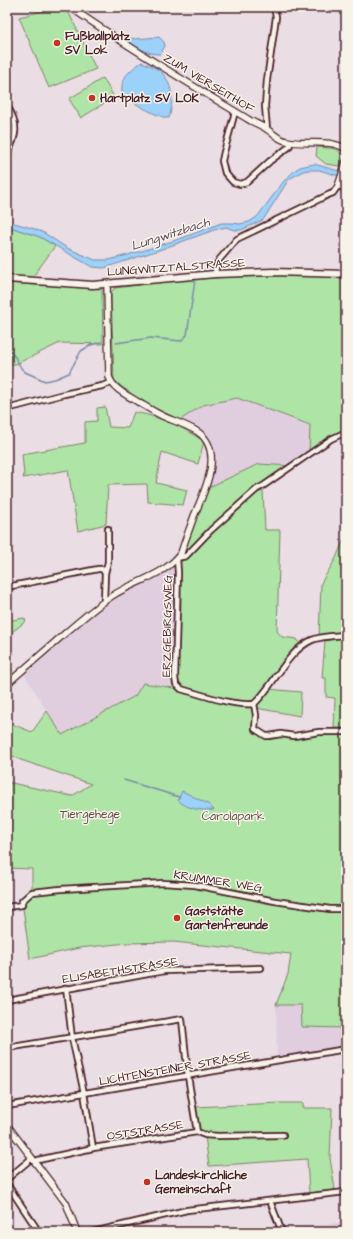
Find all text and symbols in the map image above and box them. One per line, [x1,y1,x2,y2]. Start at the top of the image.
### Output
place label: Fußballplatz SV Lok [64,28,131,59]
marker: Fußballplatz SV Lok [52,38,62,48]
street label: ZUM VIERSEITHOF [160,49,258,118]
place label: Hartplatz SV LOK [100,90,200,108]
marker: Hartplatz SV LOK [87,93,97,103]
water label: Lungwitzbach [129,213,213,256]
street label: LUNGWITZTALSTRASSE [106,254,246,281]
street label: ERZGEBIRGSWEG [158,574,177,677]
park label: Tiergehege [60,806,121,824]
park label: Carolapark [202,808,265,825]
street label: KRUMMER WEG [172,866,264,897]
place label: Gaststätte Gartenfreunde [185,903,269,934]
marker: Gaststätte Gartenfreunde [172,913,182,923]
street label: ELISABETHSTRASSE [61,953,179,988]
street label: LICHTENSTEINER STRASSE [98,1047,252,1090]
street label: OSTSTRASSE [106,1116,185,1145]
place label: Landeskirchliche Gemeinschaft [155,1167,248,1198]
marker: Landeskirchliche Gemeinschaft [142,1177,152,1187]

